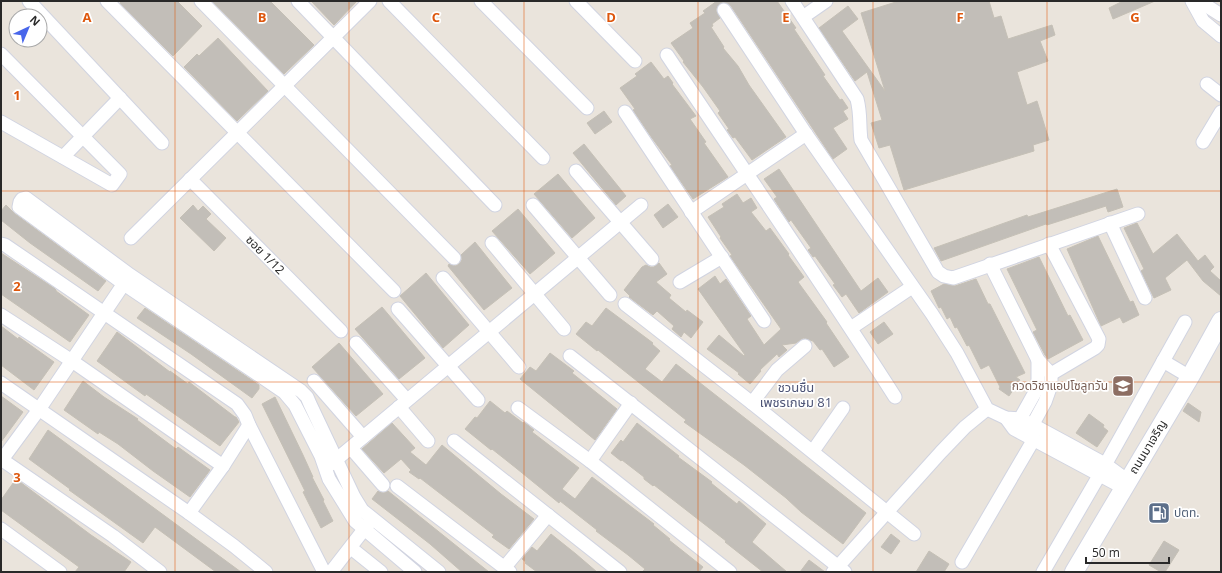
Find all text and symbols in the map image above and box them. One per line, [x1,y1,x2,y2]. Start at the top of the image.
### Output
north arrow [8,8,48,48]
text: A [83,8,92,26]
text: B [258,8,267,26]
text: C [432,8,440,26]
text: D [606,8,616,26]
text: E [782,8,790,26]
text: F [956,8,964,26]
text: G [1130,8,1140,26]
text: N [27,12,44,29]
text: 1 [13,86,21,104]
street label: ซอย 1/12 [242,231,289,278]
text: 2 [13,277,21,295]
school or university icon: กวดวิชาแอปโซลูทวัน [1110,373,1136,399]
place label: กวดวิชาแอปโซลูทวัน [1012,377,1108,394]
district label: ชวนชื่น เพชรเกษม 81 [760,378,832,411]
street label: ถนนมาเจริญ [1125,416,1170,477]
text: 3 [13,468,21,486]
fuel station icon: ปตท. [1146,500,1172,526]
place label: ปตท. [1174,504,1199,521]
scale bar [1086,539,1169,565]
text: 50 m [1092,544,1120,561]

